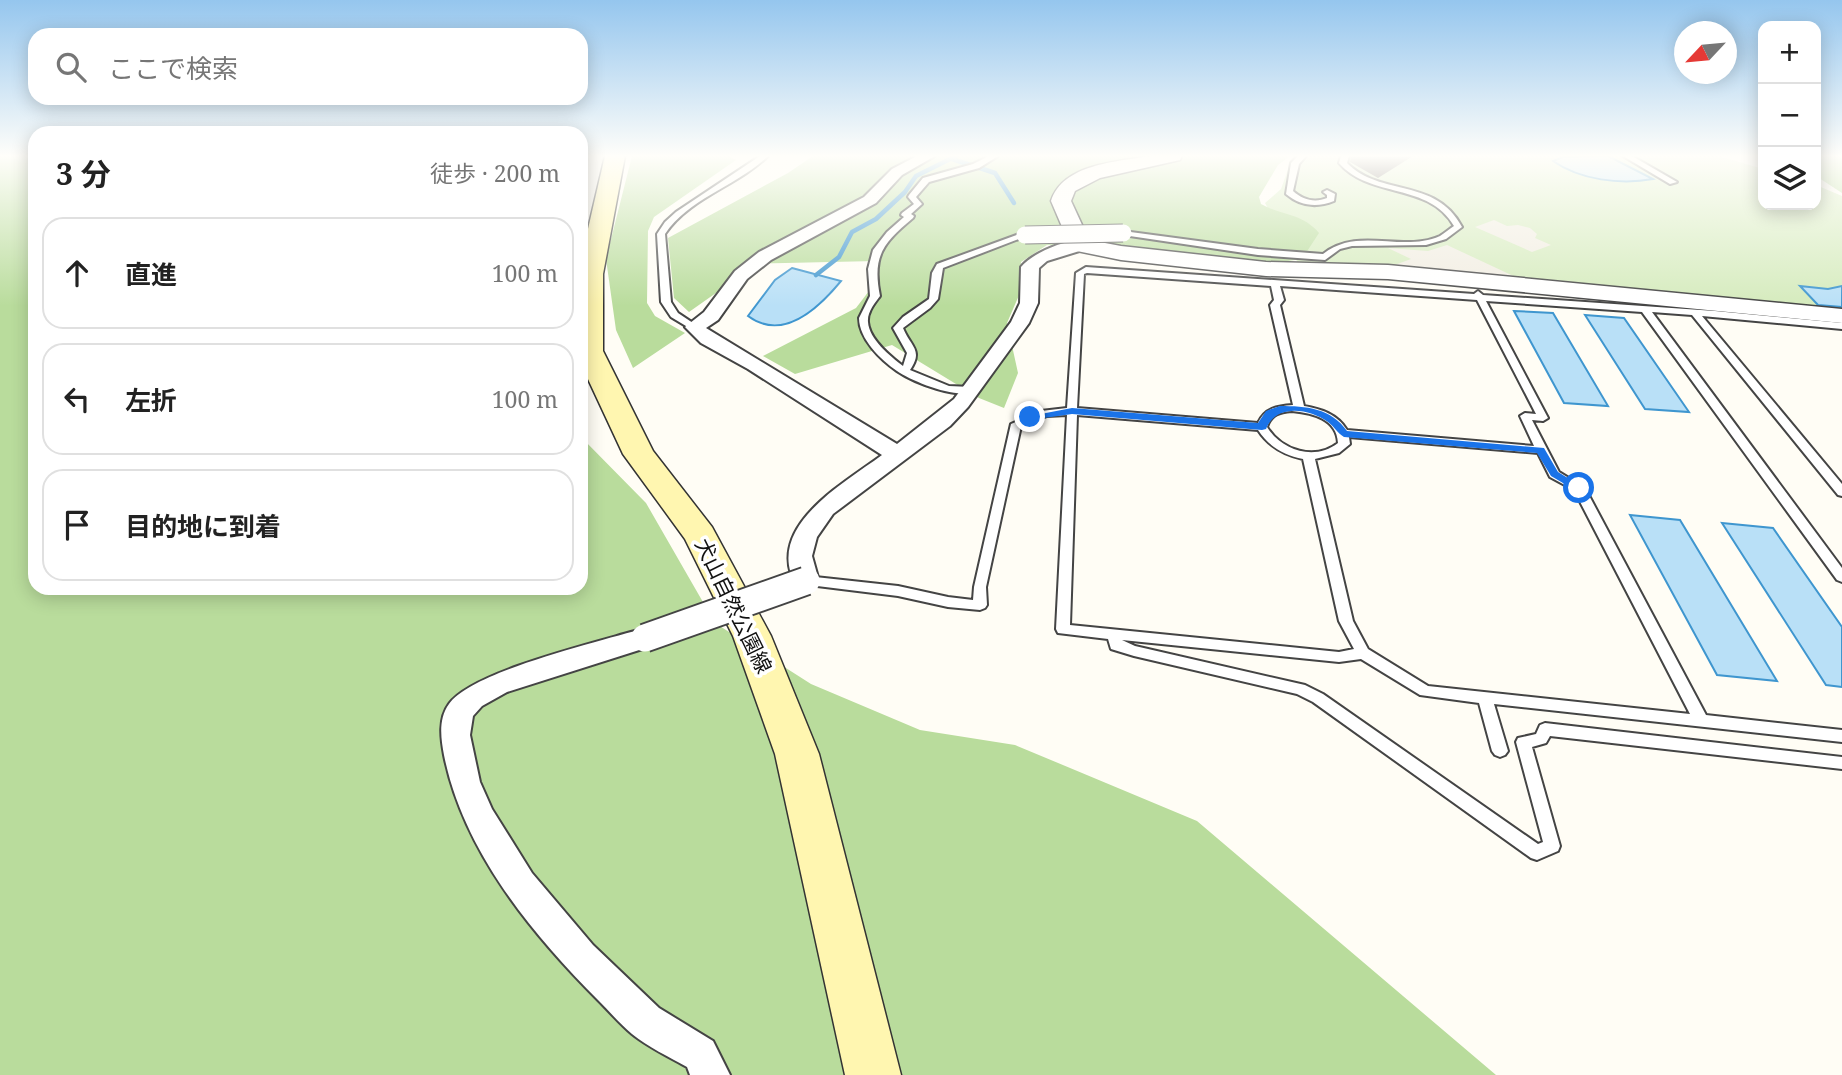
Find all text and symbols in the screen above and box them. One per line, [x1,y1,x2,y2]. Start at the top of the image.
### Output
north arrow [1674,21,1737,84]
map controls [1758,21,1821,210]
button: + [1758,21,1821,84]
search box [28,28,588,105]
icon: search [52,48,90,86]
text: ここで検索 [108,50,238,86]
button: − [1758,84,1821,147]
button: layers [1758,147,1821,210]
text: 3 分 [56,153,111,194]
text: 徒歩 · 200 m [430,157,560,189]
icon: ahead [58,254,96,292]
text: 直進 [125,256,177,292]
text: 100 m [492,257,558,289]
icon: left [58,380,96,418]
text: 左折 [125,382,177,418]
text: 100 m [492,383,558,415]
route end [1014,401,1045,432]
route start [1563,472,1594,503]
icon: arrive [58,506,96,544]
text: 目的地に到着 [125,508,281,544]
street label: 犬山自然公園線 [689,533,779,678]

